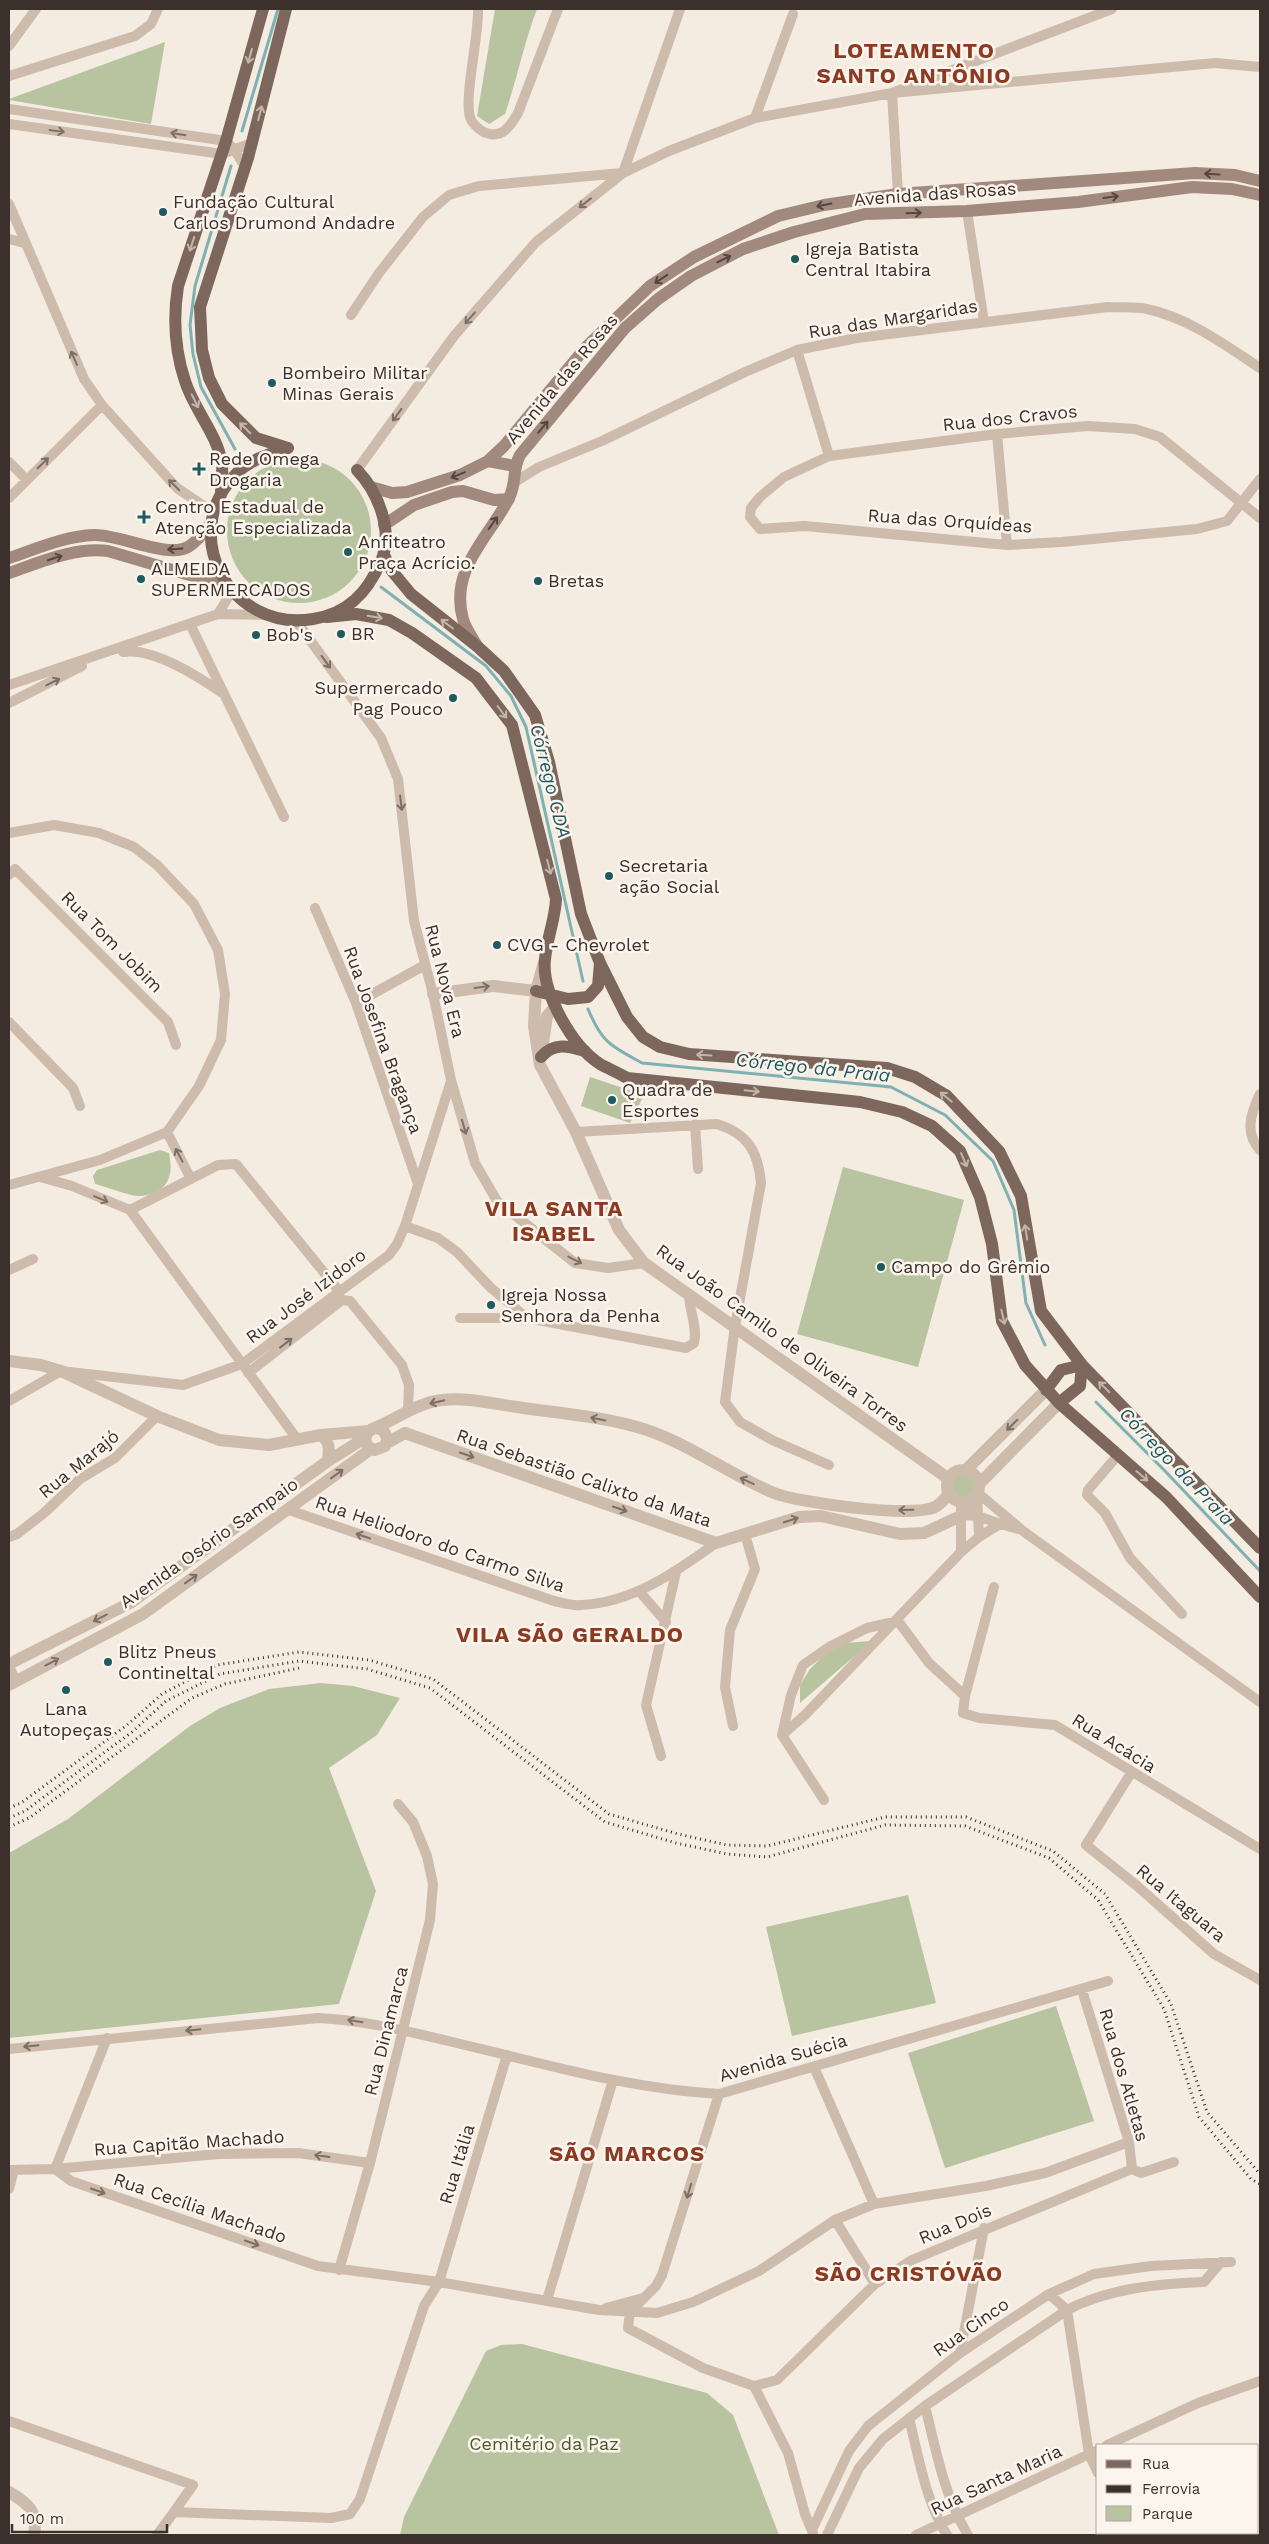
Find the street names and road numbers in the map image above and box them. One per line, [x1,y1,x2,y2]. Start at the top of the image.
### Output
street label: Avenida das Rosas [853,177,1017,210]
street label: Rua das Margaridas [807,295,979,342]
street label: Avenida das Rosas [501,310,622,448]
street label: Rua dos Cravos [941,400,1078,435]
street label: Rua das Orquídeas [867,504,1033,537]
street label: Rua Tom Jobim [57,887,167,997]
street label: Rua Nova Era [421,922,470,1040]
street label: Rua Josefina Bragança [340,943,427,1137]
street label: Rua João Camilo de Oliveira Torres [652,1239,912,1436]
street label: Rua José Izidoro [242,1244,370,1348]
street label: Rua Sebastião Calixto da Mata [454,1424,714,1531]
street label: Rua Marajó [34,1425,123,1502]
street label: Avenida Osório Sampaio [116,1473,302,1612]
street label: Rua Heliodoro do Carmo Silva [313,1491,568,1596]
street label: Rua Acácia [1068,1708,1160,1777]
street label: Rua Itaguara [1132,1859,1230,1946]
street label: Rua Dinamarca [359,1964,412,2098]
street label: Rua dos Atletas [1095,2006,1154,2144]
street label: Avenida Suécia [716,2029,849,2086]
street label: Rua Itália [434,2121,479,2206]
street label: Rua Capitão Machado [93,2125,285,2160]
street label: Rua Cecília Machado [111,2168,289,2247]
street label: Rua Dois [915,2199,994,2248]
street label: Rua Cinco [929,2293,1013,2360]
street label: Rua Santa Maria [927,2440,1065,2519]

